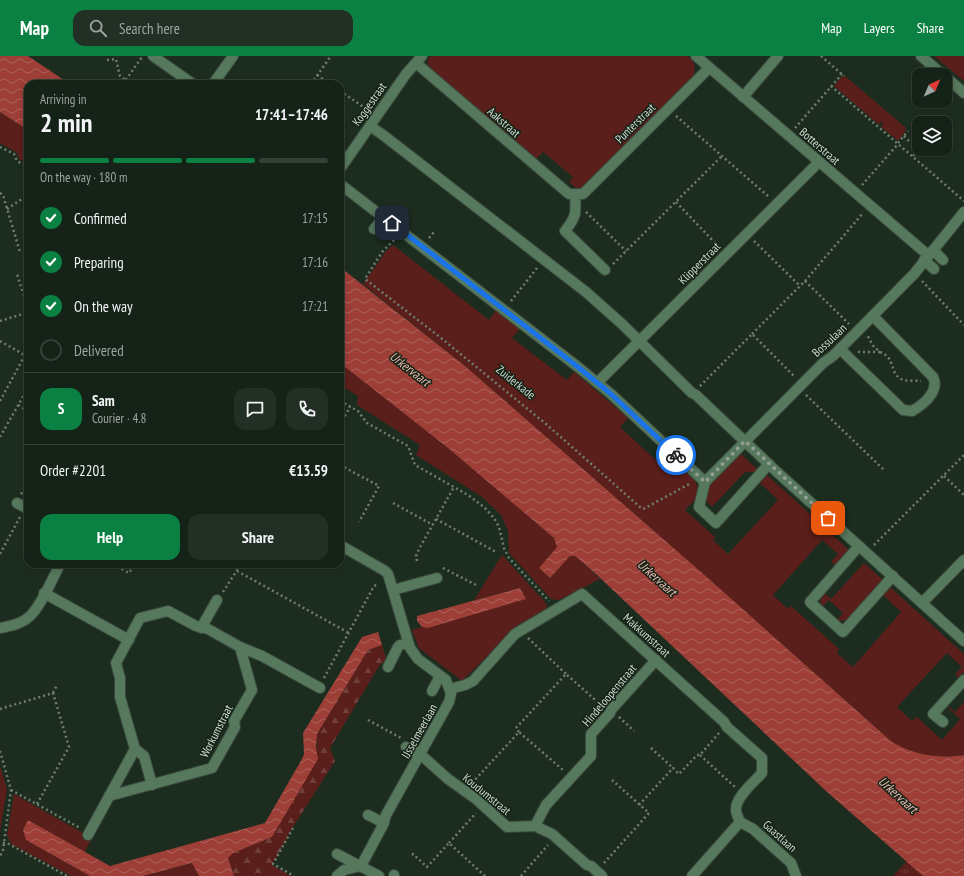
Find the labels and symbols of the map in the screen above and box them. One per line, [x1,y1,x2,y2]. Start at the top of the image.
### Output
north arrow [912,68,952,108]
street label: Koggestraat [349,79,390,129]
street label: Punterstraat [612,99,659,146]
street label: Aakstraat [484,104,524,141]
street label: Botterstraat [797,124,844,168]
pin [375,206,409,240]
street label: Klipperstraat [675,238,724,287]
street label: Bossulaan [809,320,849,360]
water label: Urkervaart [386,348,435,391]
street label: Zuiderkade [493,362,539,402]
courier [656,435,696,475]
pin [811,501,845,535]
water label: Urkervaart [634,556,681,601]
street label: Makkumstraat [620,610,674,661]
street label: Hindeloopenstraat [579,660,640,729]
street label: Workumstraat [196,701,236,760]
street label: IJsselmeerlaan [398,701,440,761]
street label: Koudumstraat [460,770,515,818]
water label: Urkervaart [875,773,922,818]
street label: Gaastlaan [760,817,800,855]

